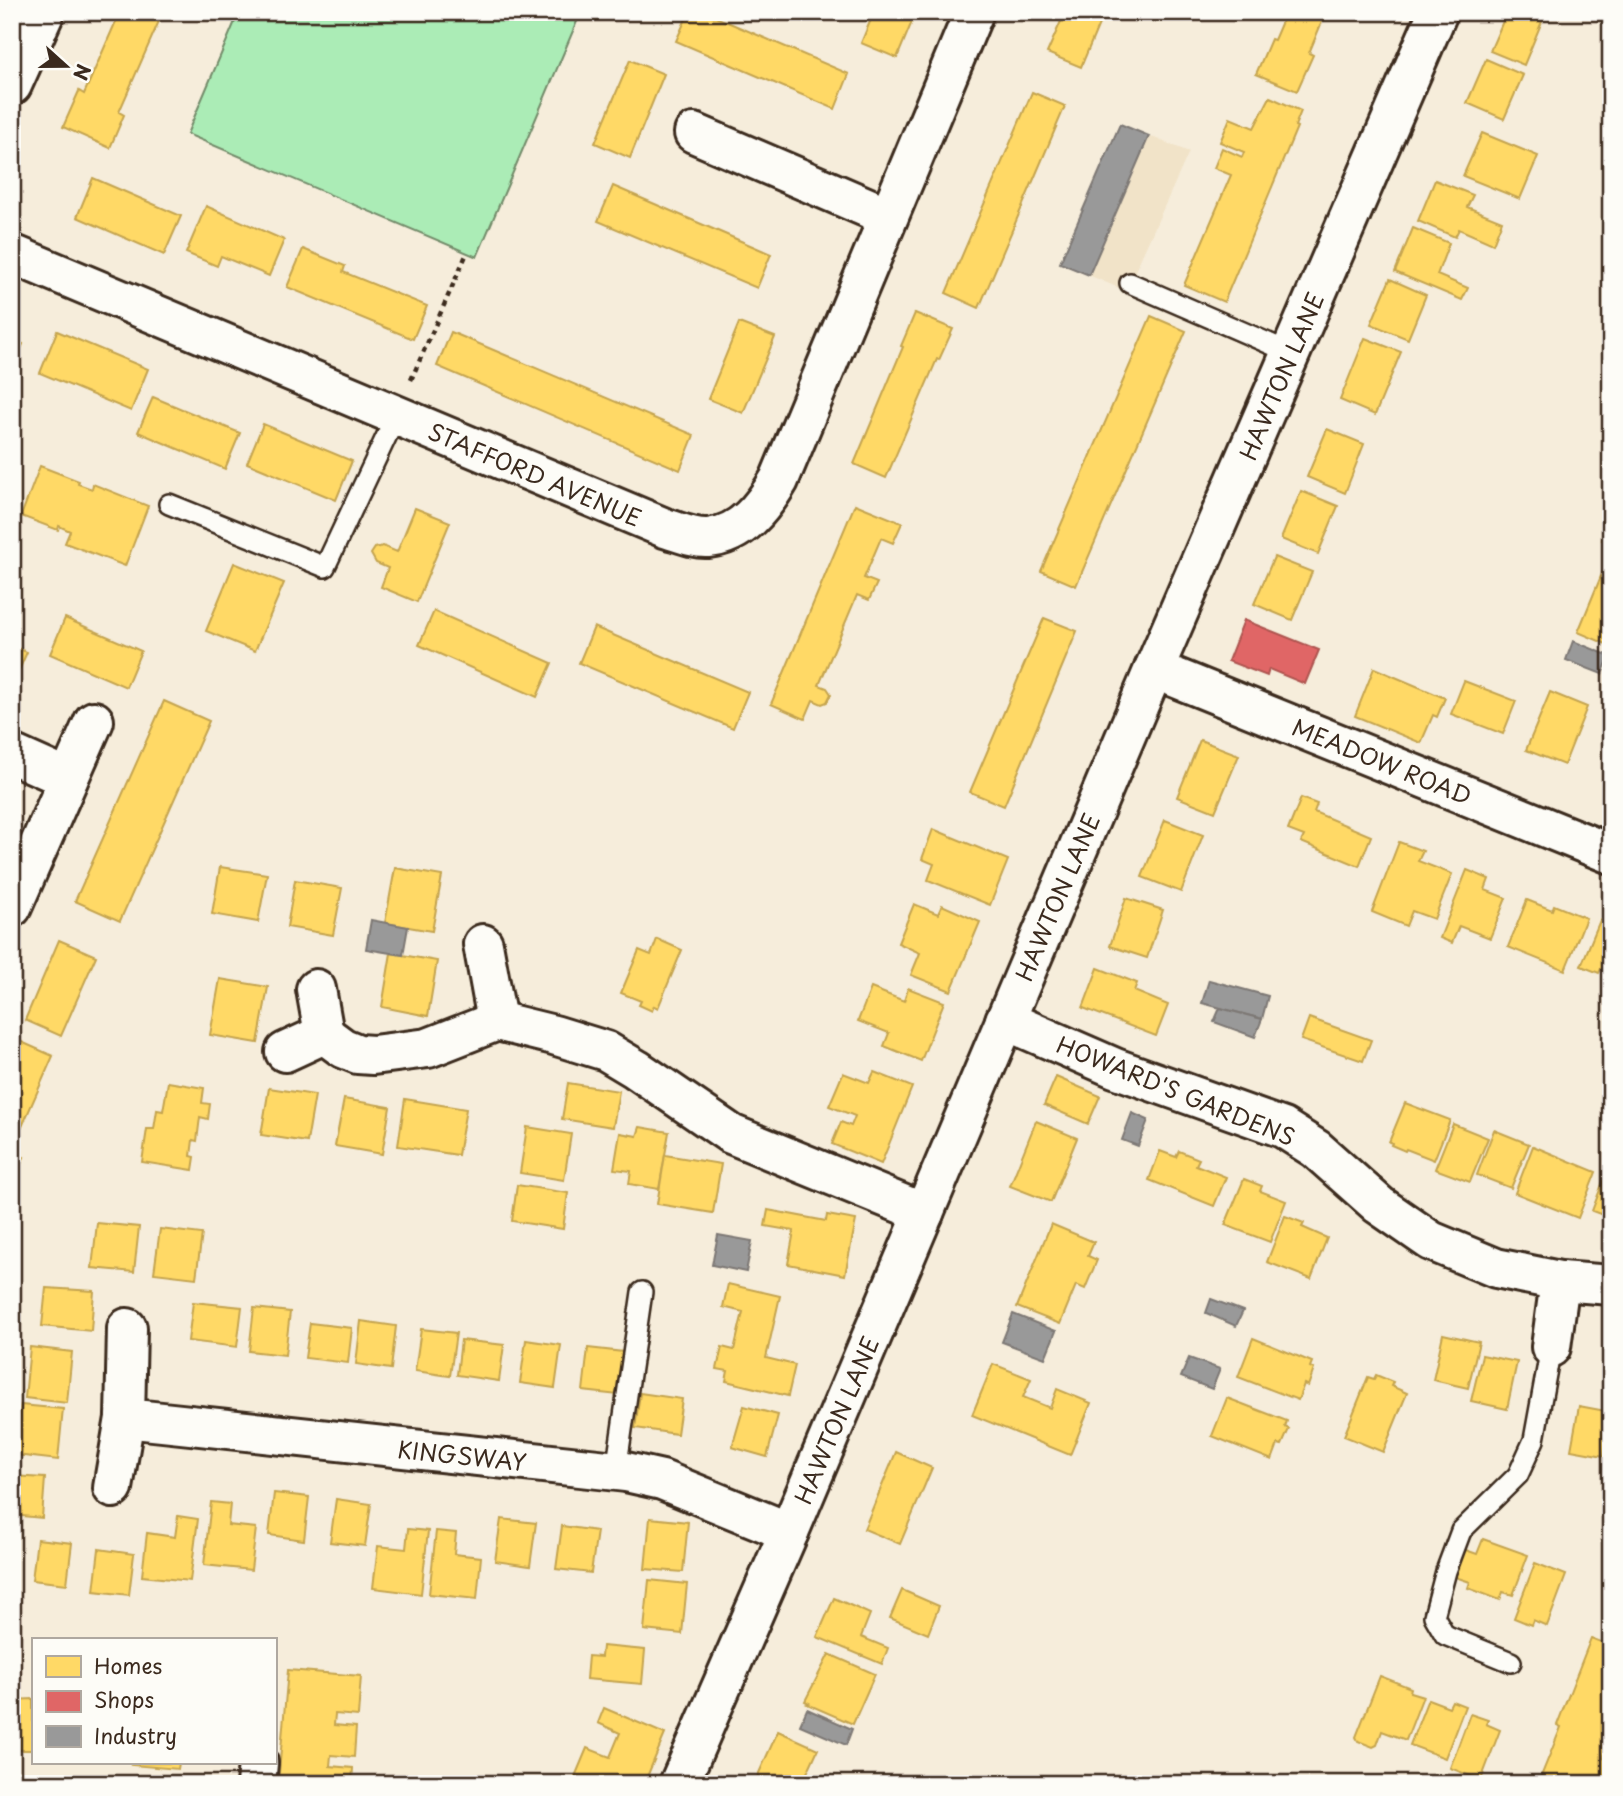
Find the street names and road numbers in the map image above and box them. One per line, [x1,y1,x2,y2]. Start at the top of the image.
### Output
street label: HAWTON LANE [1230,287,1332,465]
street label: STAFFORD AVENUE [423,413,647,535]
street label: MEADOW ROAD [1287,709,1477,813]
street label: HAWTON LANE [1006,808,1108,986]
street label: HOWARD'S GARDENS [1052,1026,1300,1154]
street label: HAWTON LANE [785,1331,887,1509]
street label: KINGSWAY [396,1431,528,1479]

